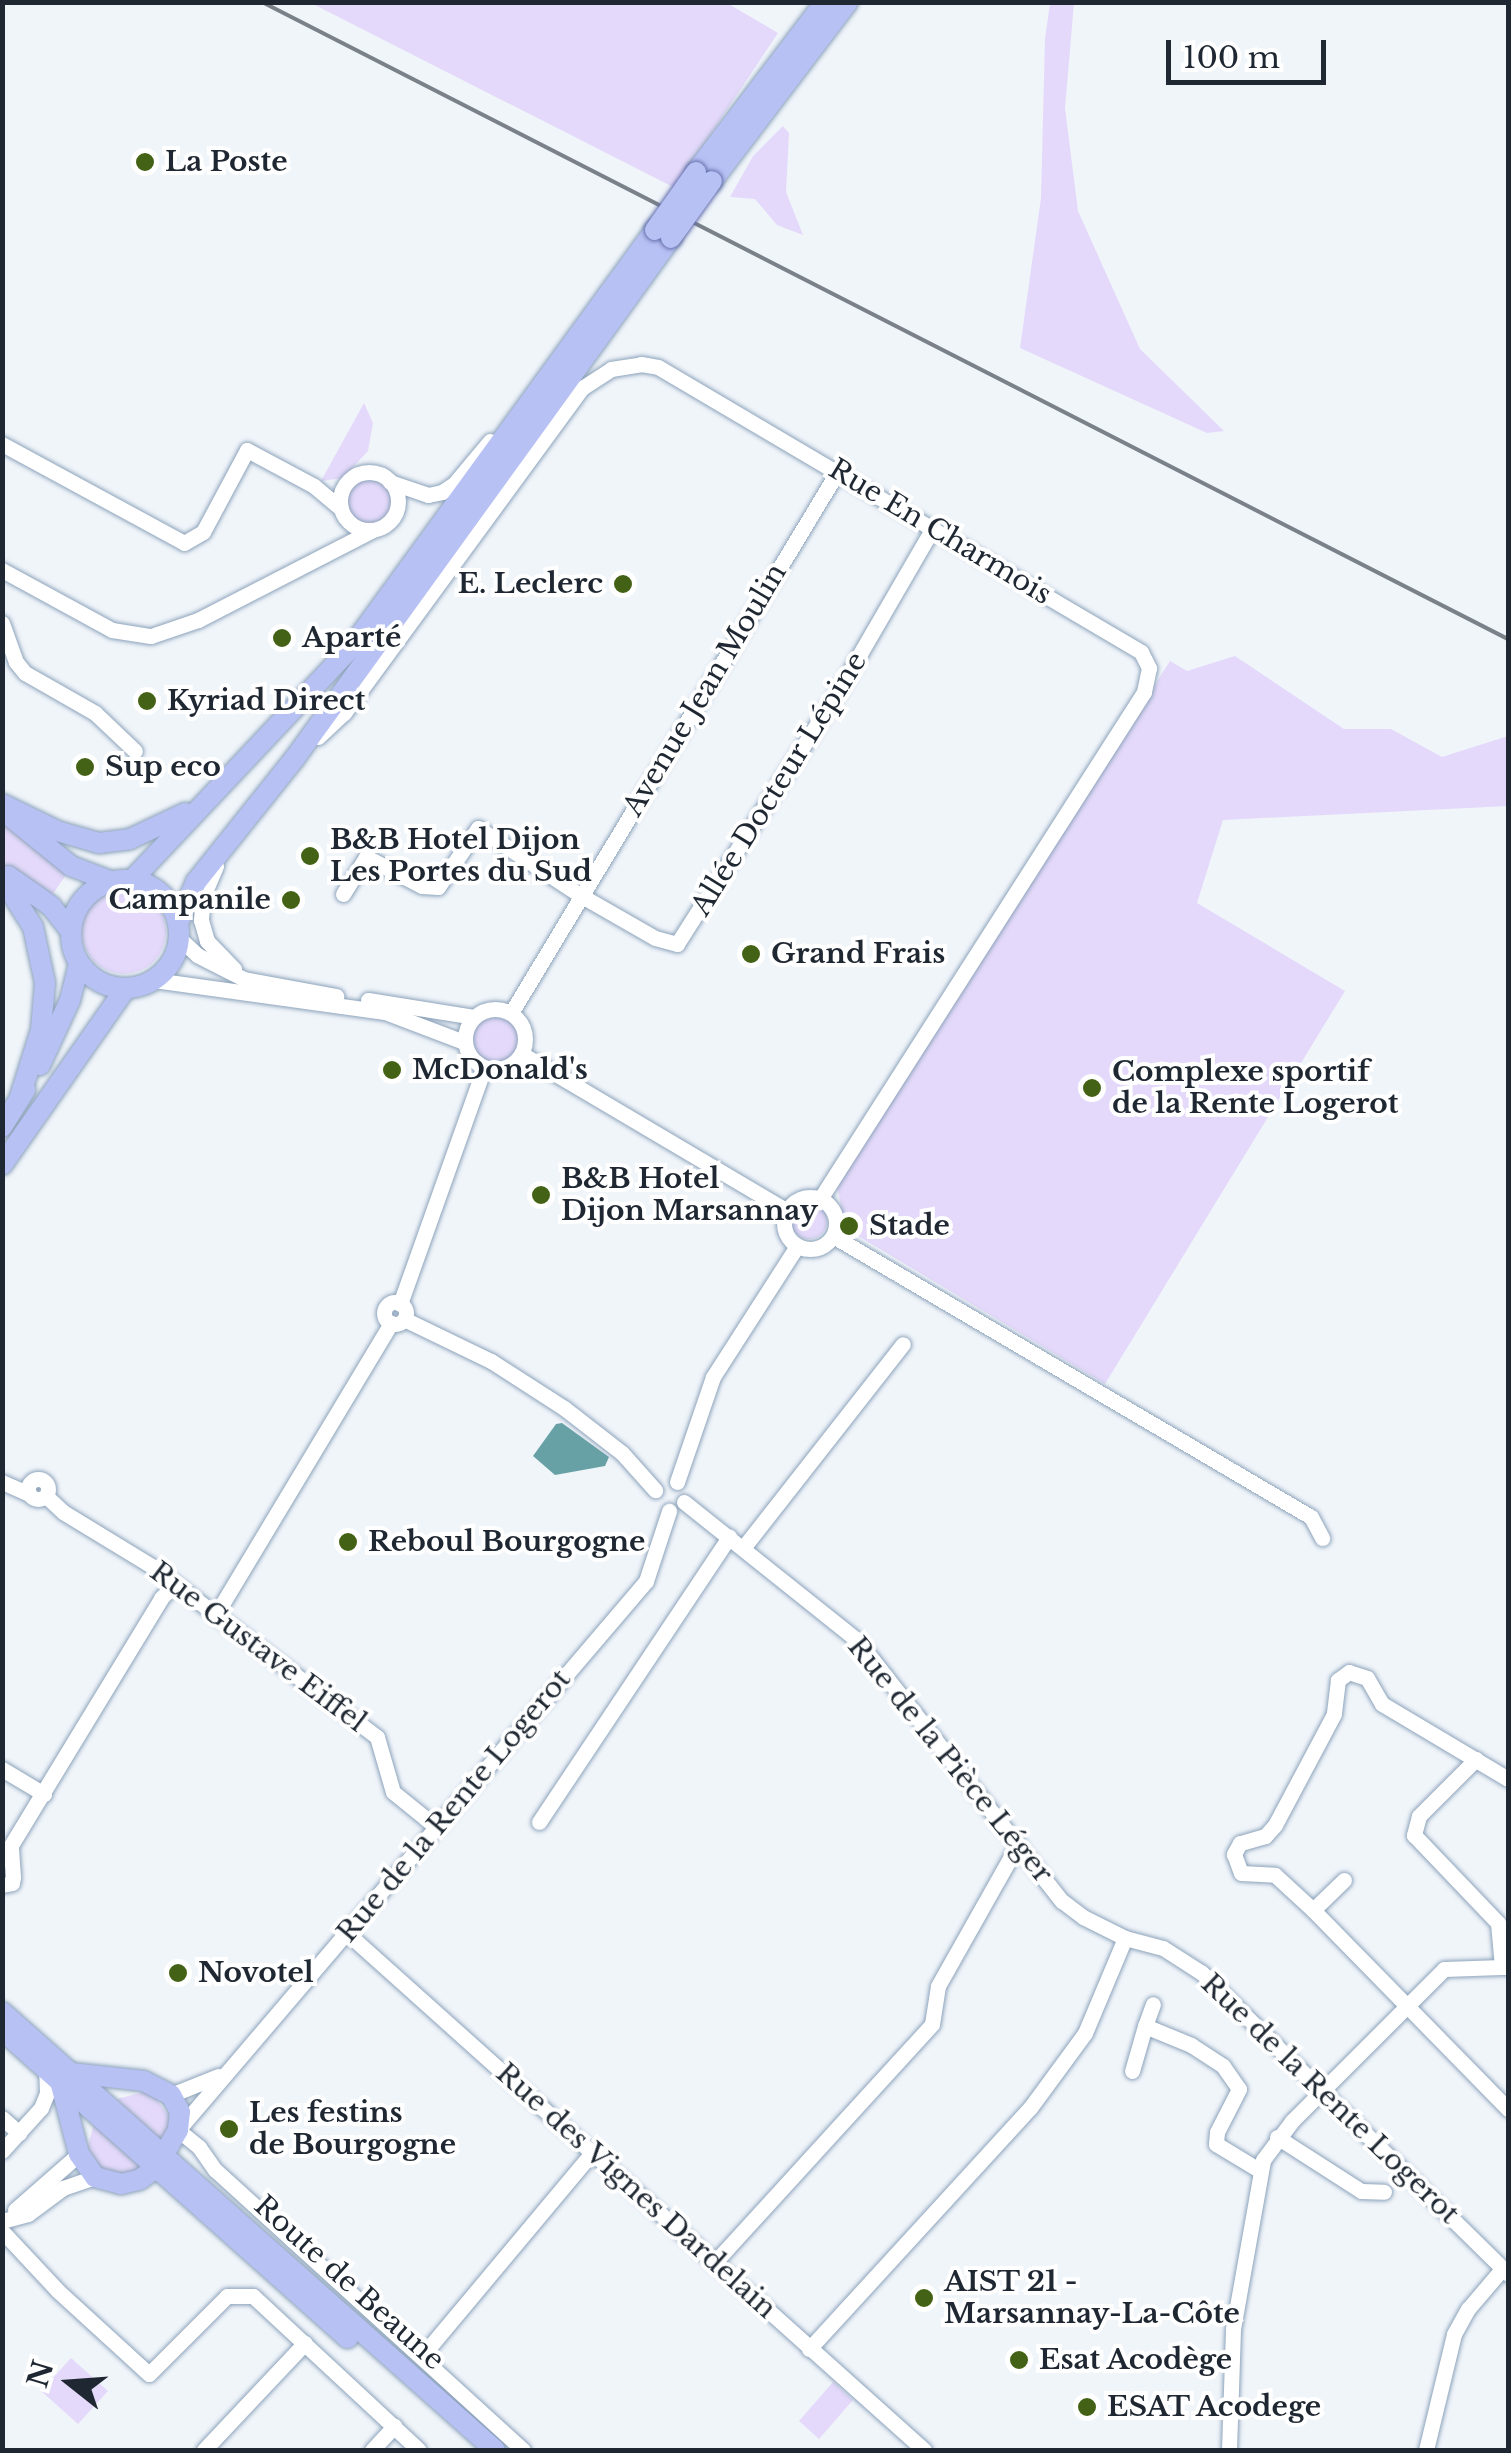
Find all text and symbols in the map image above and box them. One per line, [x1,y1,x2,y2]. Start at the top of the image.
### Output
scale bar [1171,20,1331,82]
text: 100 m [1183,39,1280,76]
place label: La Poste [165,145,288,179]
marker: La Poste [134,151,156,173]
street label: Rue En Charmois [823,452,1057,612]
street label: Avenue Jean Moulin [616,558,794,822]
place label: E. Leclerc [458,567,603,601]
marker: E. Leclerc [612,573,634,595]
place label: Aparté [302,621,401,655]
marker: Aparté [271,627,293,649]
street label: Allée Docteur Lépine [684,646,874,922]
place label: Kyriad Direct [167,684,365,718]
marker: Kyriad Direct [136,690,158,712]
place label: Sup eco [105,750,221,784]
marker: Sup eco [74,756,96,778]
place label: B&B Hotel Dijon Les Portes du Sud [330,823,592,889]
marker: B&B Hotel Dijon Les Portes du Sud [299,845,321,867]
place label: Campanile [109,883,271,917]
marker: Campanile [280,889,302,911]
place label: Grand Frais [771,937,945,971]
marker: Grand Frais [740,943,762,965]
place label: McDonald's [412,1053,588,1087]
place label: Complexe sportif de la Rente Logerot [1112,1055,1399,1121]
marker: McDonald's [381,1059,403,1081]
marker: Complexe sportif de la Rente Logerot [1081,1077,1103,1099]
place label: B&B Hotel Dijon Marsannay [561,1162,818,1228]
marker: B&B Hotel Dijon Marsannay [530,1184,552,1206]
place label: Stade [869,1209,950,1243]
marker: Stade [838,1215,860,1237]
place label: Reboul Bourgogne [368,1525,645,1559]
marker: Reboul Bourgogne [337,1531,359,1553]
street label: Rue Gustave Eiffel [143,1555,373,1739]
street label: Rue de la Pièce Léger [840,1630,1060,1890]
street label: Rue de la Rente Logerot [330,1663,578,1949]
place label: Novotel [198,1956,314,1990]
marker: Novotel [167,1962,189,1984]
street label: Rue de la Rente Logerot [1194,1967,1466,2231]
street label: Rue des Vignes Dardelain [489,2056,783,2326]
place label: Les festins de Bourgogne [249,2096,456,2162]
marker: Les festins de Bourgogne [218,2118,240,2140]
street label: Route de Beaune [247,2189,451,2377]
place label: AIST 21 - Marsannay-La-Côte [944,2265,1240,2331]
marker: AIST 21 - Marsannay-La-Côte [913,2287,935,2309]
north arrow [20,2333,120,2433]
place label: Esat Acodège [1039,2343,1233,2377]
marker: Esat Acodège [1008,2349,1030,2371]
text: N [20,2356,61,2392]
place label: ESAT Acodege [1107,2390,1323,2424]
marker: ESAT Acodege [1076,2396,1098,2418]

